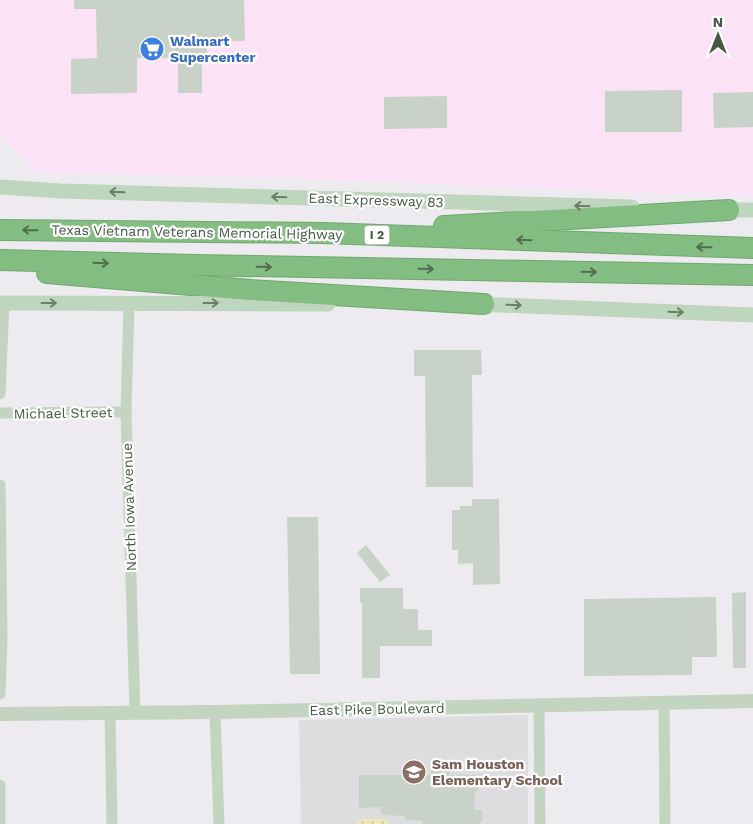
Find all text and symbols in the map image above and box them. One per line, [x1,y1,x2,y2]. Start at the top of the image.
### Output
north arrow [693,10,743,60]
text: N [713,14,723,30]
place label: Walmart Supercenter [170,33,255,65]
supermarket icon: Walmart Supercenter [139,36,165,62]
one-way arrow [109,188,125,197]
street label: East Expressway 83 [308,190,444,210]
one-way arrow [272,192,288,202]
one-way arrow [574,201,590,210]
street label: Texas Vietnam Veterans Memorial Highway [51,221,343,243]
one-way arrow [22,225,38,235]
road number: I 2 [364,226,390,244]
one-way arrow [517,236,533,245]
one-way arrow [697,242,713,251]
one-way arrow [93,258,109,267]
one-way arrow [255,262,271,271]
one-way arrow [418,265,434,274]
one-way arrow [580,267,596,277]
one-way arrow [40,298,56,308]
one-way arrow [202,298,219,308]
one-way arrow [505,300,521,310]
one-way arrow [668,307,684,316]
street label: Michael Street [13,404,113,422]
street label: North Iowa Avenue [119,443,139,571]
street label: East Pike Boulevard [309,700,445,718]
place label: Sam Houston Elementary School [432,756,563,788]
school or university icon: Sam Houston Elementary School [401,759,427,785]

